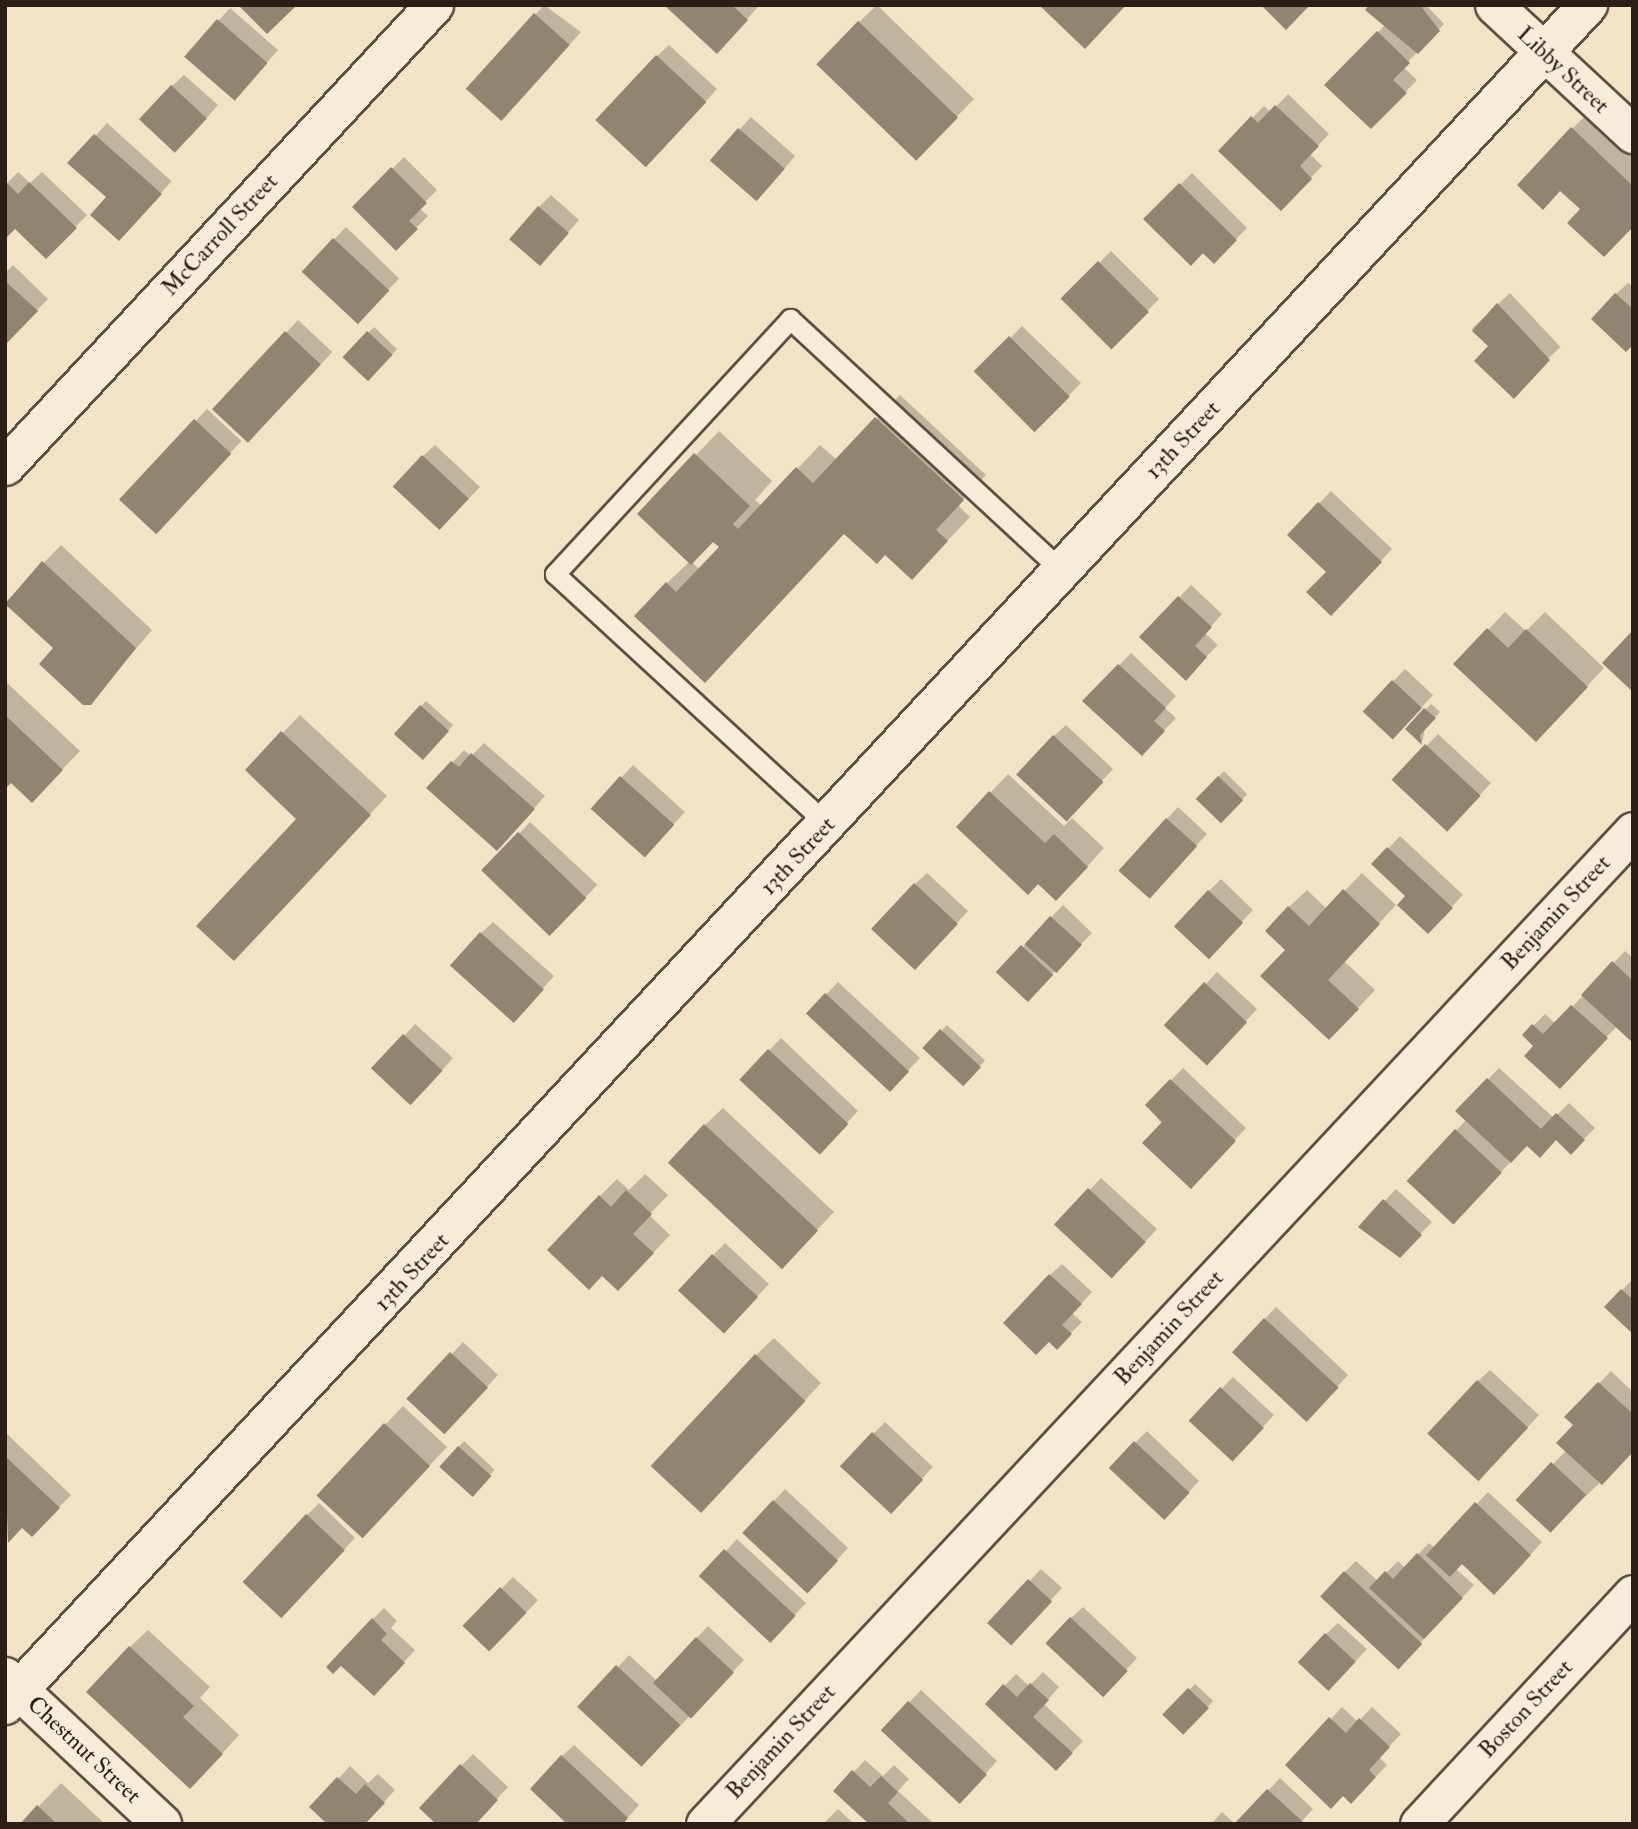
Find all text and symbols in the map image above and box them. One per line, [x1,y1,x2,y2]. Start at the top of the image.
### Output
street label: Libby Street [1511,21,1615,119]
street label: McCarroll Street [156,168,284,302]
street label: 13th Street [1140,395,1226,485]
street label: 13th Street [755,811,841,901]
street label: Benjamin Street [1496,850,1616,976]
street label: 13th Street [369,1227,455,1317]
street label: Benjamin Street [1109,1265,1229,1391]
street label: Boston Street [1473,1654,1579,1764]
street label: Benjamin Street [721,1679,841,1805]
street label: Chestnut Street [22,1690,146,1810]

